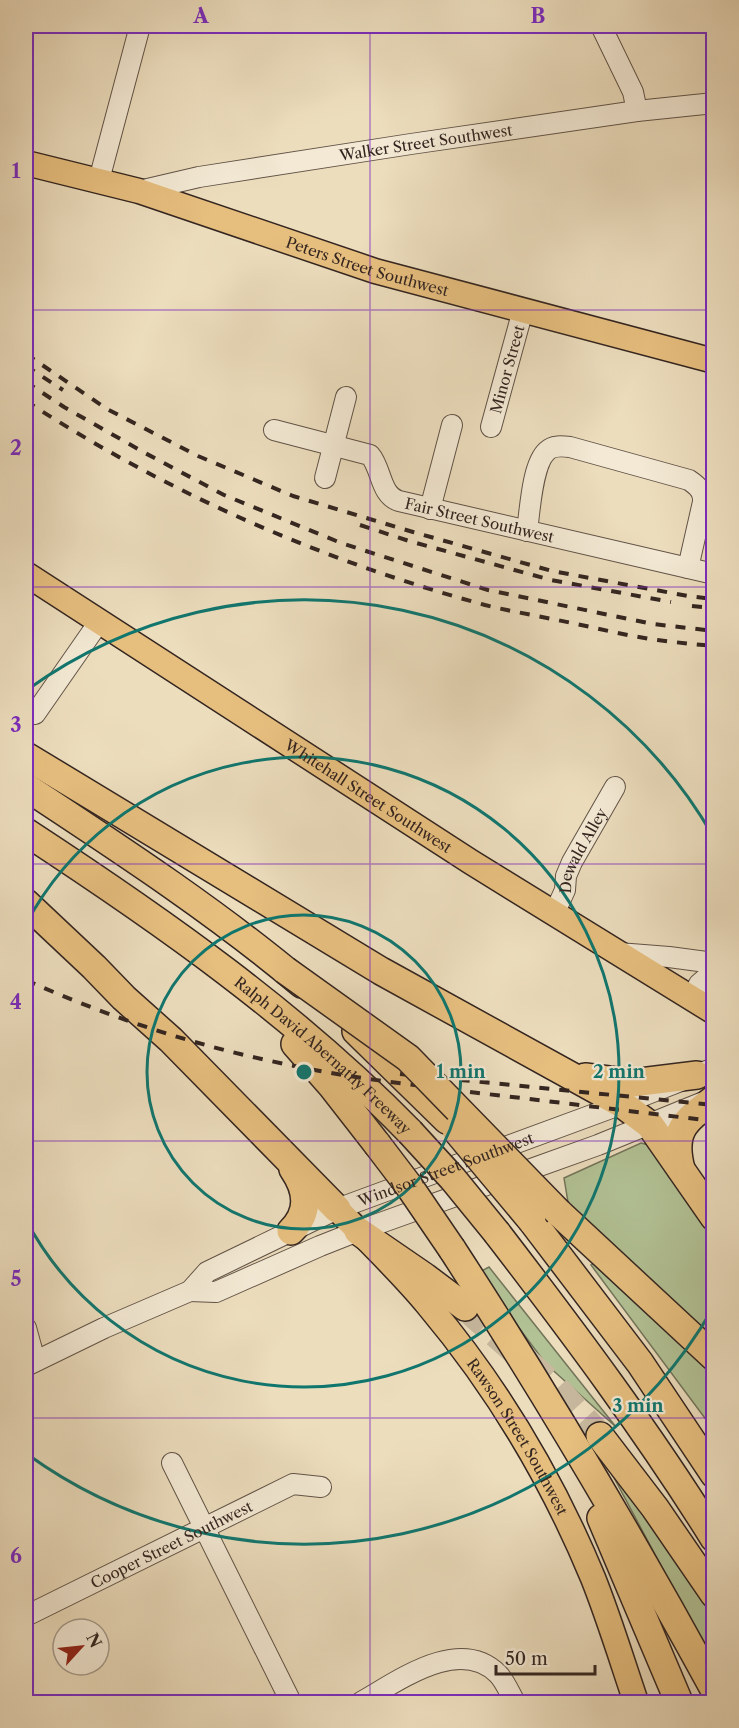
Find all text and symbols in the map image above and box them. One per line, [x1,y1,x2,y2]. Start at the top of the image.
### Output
text: A [192,4,209,28]
text: B [531,4,546,28]
street label: Walker Street Southwest [337,120,514,165]
text: 1 [12,159,21,183]
street label: Peters Street Southwest [284,232,451,300]
street label: Minor Street [486,322,528,415]
text: 2 [10,436,22,460]
street label: Fair Street Southwest [403,493,557,546]
text: 3 [10,713,22,737]
street label: Whitehall Street Southwest [281,734,456,857]
street label: Dewald Alley [555,804,611,894]
street label: Ralph David Abernathy Freeway [231,972,416,1138]
text: 4 [10,990,22,1014]
text: 1 min [436,1061,486,1083]
text: 2 min [593,1061,646,1083]
centre of rings [294,1062,314,1082]
street label: Windsor Street Southwest [354,1128,537,1210]
text: 5 [10,1267,22,1291]
street label: Rawson Street Southwest [463,1354,573,1519]
text: 3 min [612,1395,664,1417]
street label: Cooper Street Southwest [87,1496,256,1592]
text: 6 [10,1544,22,1568]
north arrow [51,1617,111,1677]
text: N [82,1629,106,1651]
scale bar [496,1638,595,1676]
text: 50 m [505,1648,548,1670]

